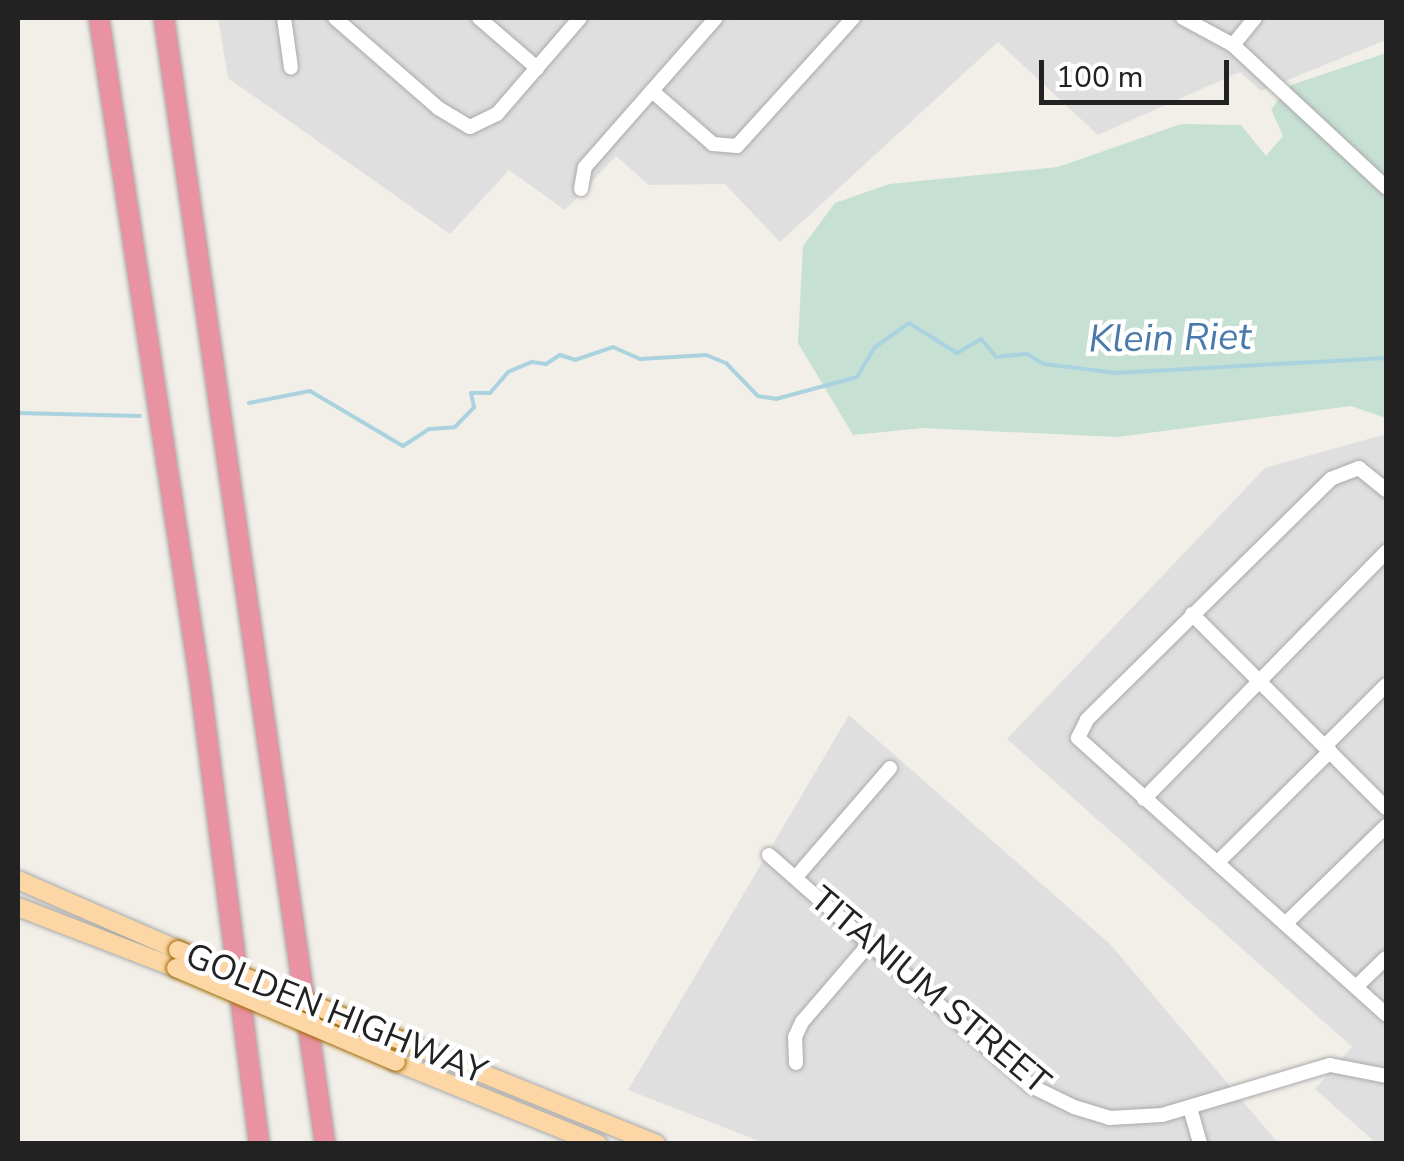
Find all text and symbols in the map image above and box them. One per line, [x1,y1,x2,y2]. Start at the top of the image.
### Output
scale bar [1044,40,1234,102]
text: 100 m [1056,57,1143,98]
water label: Klein Riet [1088,314,1252,362]
street label: TITANIUM STREET [802,878,1058,1104]
street label: GOLDEN HIGHWAY [179,934,493,1094]

